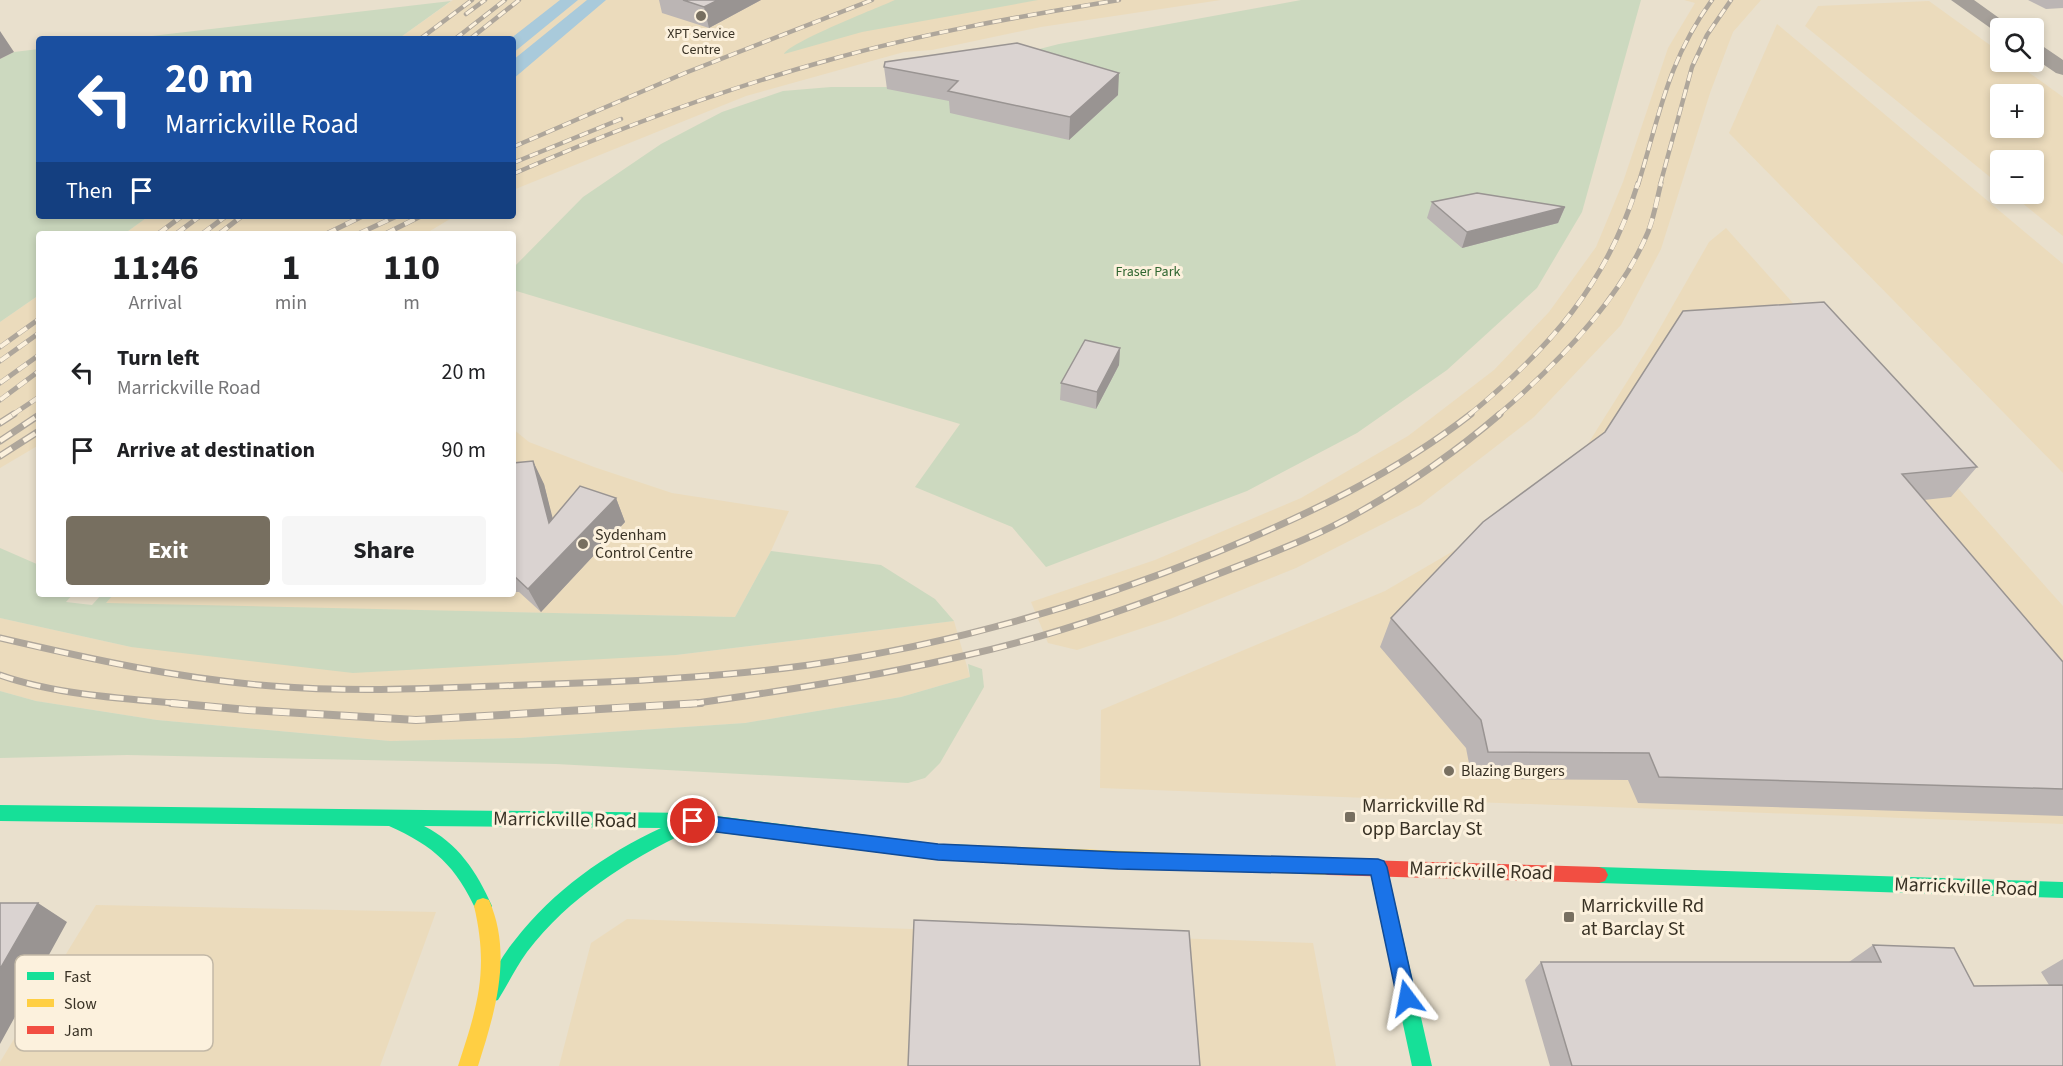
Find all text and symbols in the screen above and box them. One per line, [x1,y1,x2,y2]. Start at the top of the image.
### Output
marker: XPT Service Centre [694,9,708,23]
map controls [1990,18,2044,204]
button: search [1990,18,2044,72]
place label: XPT Service Centre [667,24,735,60]
text: 20 m [165,49,254,109]
icon: left [66,60,144,138]
button: + [1990,84,2044,138]
text: Marrickville Road [165,105,359,144]
button: − [1990,150,2044,204]
icon: arrive [125,174,158,207]
text: Then [66,175,113,207]
text: 11:46 [112,242,199,293]
text: 1 [281,242,300,293]
text: 110 [383,242,440,293]
park label: Fraser Park [1116,262,1180,282]
text: Arrival [128,289,182,317]
text: min [275,289,307,317]
text: m [403,289,420,317]
text: Turn left [117,342,199,374]
icon: left [66,356,99,389]
text: 20 m [441,356,486,388]
text: Marrickville Road [117,374,261,402]
icon: arrive [66,434,99,467]
text: Arrive at destination [117,434,315,466]
text: 90 m [441,434,486,466]
button: Exit [66,516,270,585]
button: Share [282,516,486,585]
place label: Sydenham Control Centre [595,524,693,564]
marker: Sydenham Control Centre [576,537,590,551]
place label: Blazing Burgers [1461,760,1565,782]
marker: Blazing Burgers [1442,764,1456,778]
place label: Marrickville Rd opp Barclay St [1362,792,1485,843]
pin [667,795,718,846]
icon: arrive [676,804,709,837]
street label: Marrickville Road [493,805,637,835]
marker: Marrickville Rd opp Barclay St [1343,810,1357,824]
street label: Marrickville Road [1409,855,1553,887]
street label: Marrickville Road [1894,871,2038,903]
place label: Marrickville Rd at Barclay St [1581,892,1704,943]
marker: Marrickville Rd at Barclay St [1562,910,1576,924]
legend [15,955,213,1051]
text: Fast [64,966,92,988]
position arrow [1375,966,1439,1030]
text: Slow [64,993,97,1015]
text: Jam [64,1020,93,1042]

